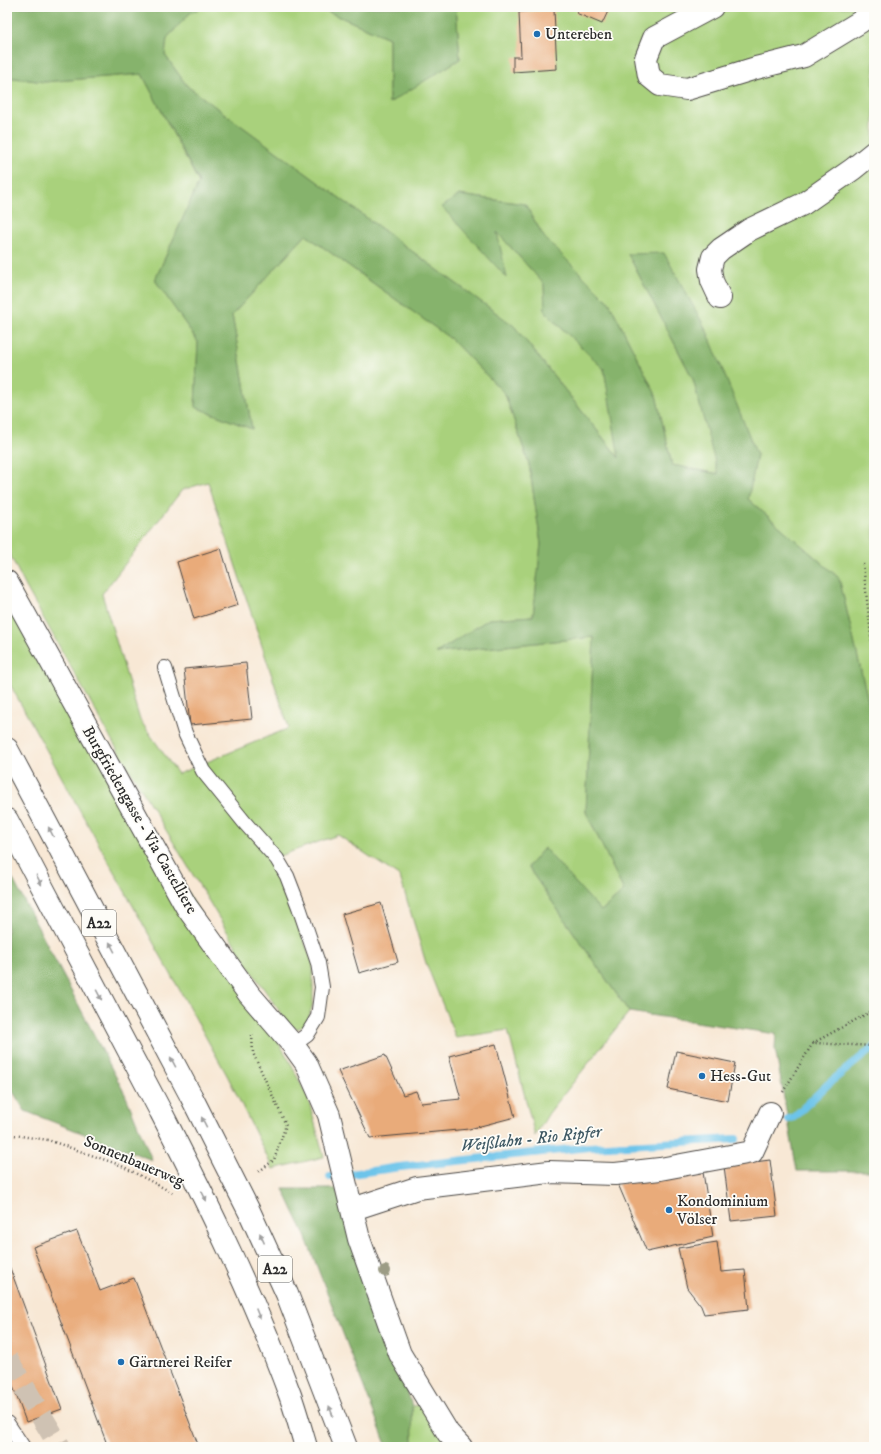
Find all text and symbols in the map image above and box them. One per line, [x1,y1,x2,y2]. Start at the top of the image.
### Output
place label: Untereben [545,24,613,44]
marker: Untereben [532,29,542,39]
street label: Burgfriedengasse - Via Castelliere [78,723,202,918]
one-way arrow [48,826,54,838]
one-way arrow [35,874,42,885]
road number: A22 [82,910,116,936]
one-way arrow [109,941,115,953]
one-way arrow [96,989,102,1000]
one-way arrow [170,1056,176,1068]
place label: Hess-Gut [710,1066,771,1086]
marker: Hess-Gut [697,1071,707,1081]
one-way arrow [201,1116,207,1127]
water label: Weißlahn - Rio Ripfer [459,1120,604,1157]
street label: Sonnenbauerweg [81,1131,187,1191]
one-way arrow [200,1191,207,1202]
place label: Kondominium Völser [676,1191,768,1229]
marker: Kondominium Völser [664,1205,674,1215]
one-way arrow [259,1233,265,1244]
road number: A22 [258,1256,292,1282]
one-way arrow [255,1309,261,1321]
place label: Gärtnerei Reifer [129,1352,232,1372]
marker: Gärtnerei Reifer [116,1357,126,1367]
one-way arrow [328,1404,334,1416]

